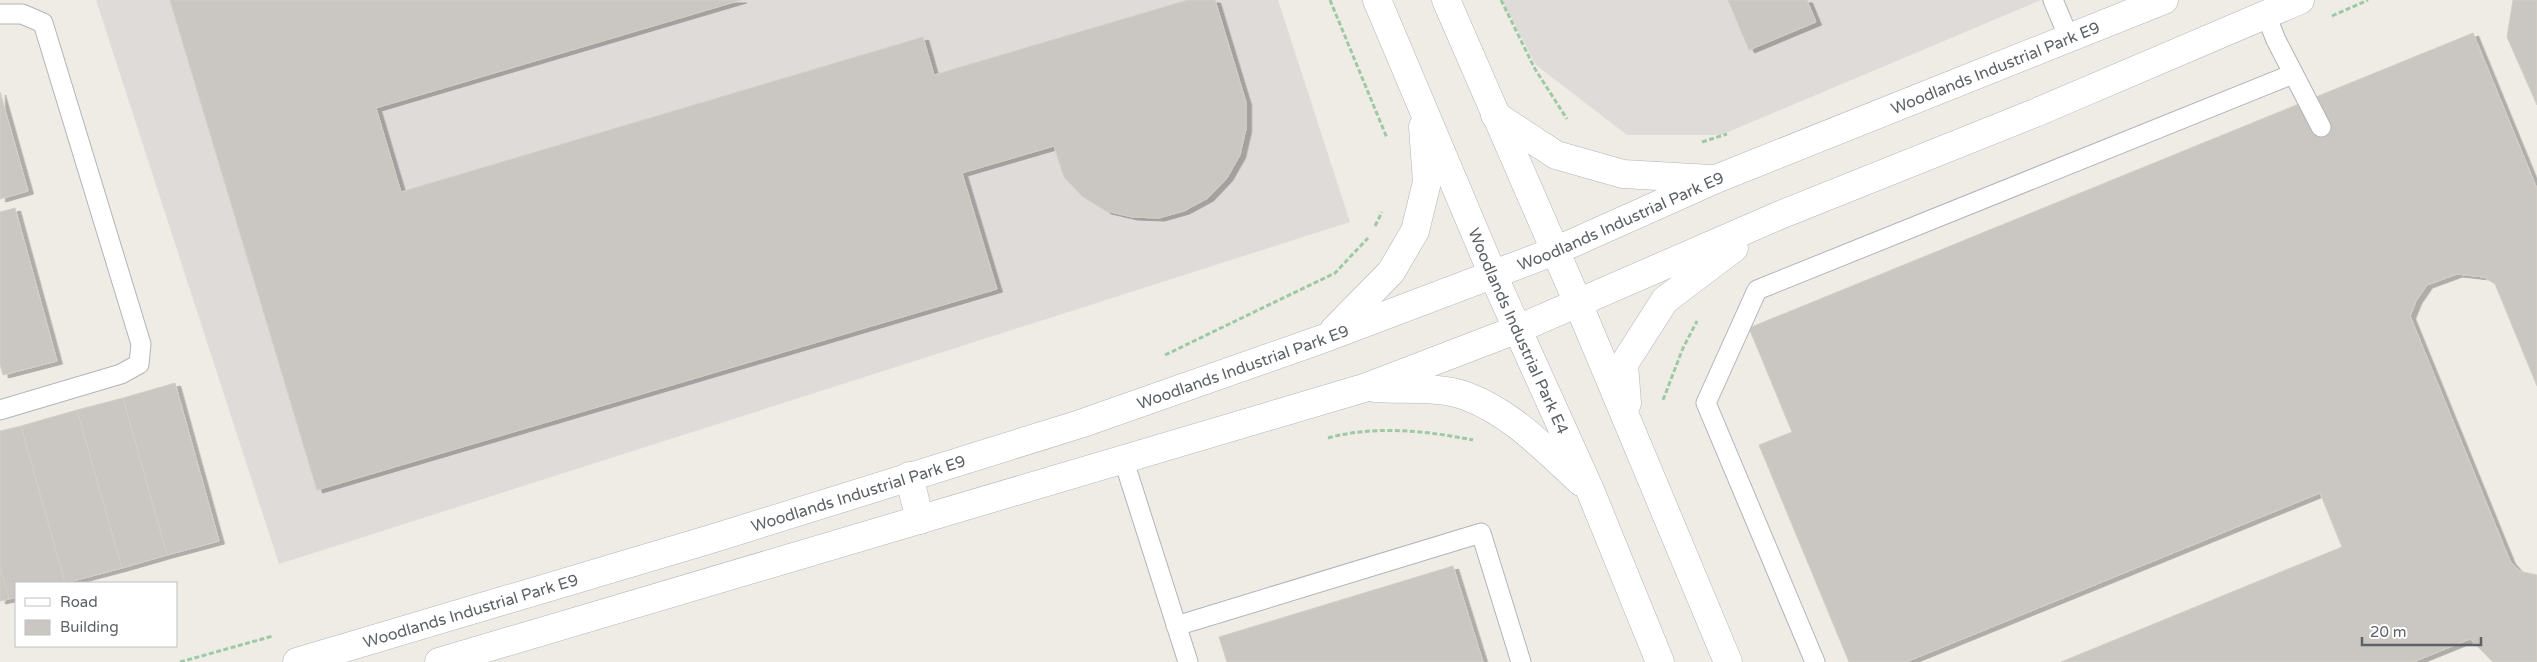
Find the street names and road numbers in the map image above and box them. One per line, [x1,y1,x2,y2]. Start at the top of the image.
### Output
street label: Woodlands Industrial Park E9 [1888,18,2103,119]
street label: Woodlands Industrial Park E9 [1515,168,1727,275]
street label: Woodlands Industrial Park E4 [1463,225,1572,437]
street label: Woodlands Industrial Park E9 [1134,321,1352,414]
street label: Woodlands Industrial Park E9 [749,451,968,537]
street label: Woodlands Industrial Park E9 [361,570,581,653]

